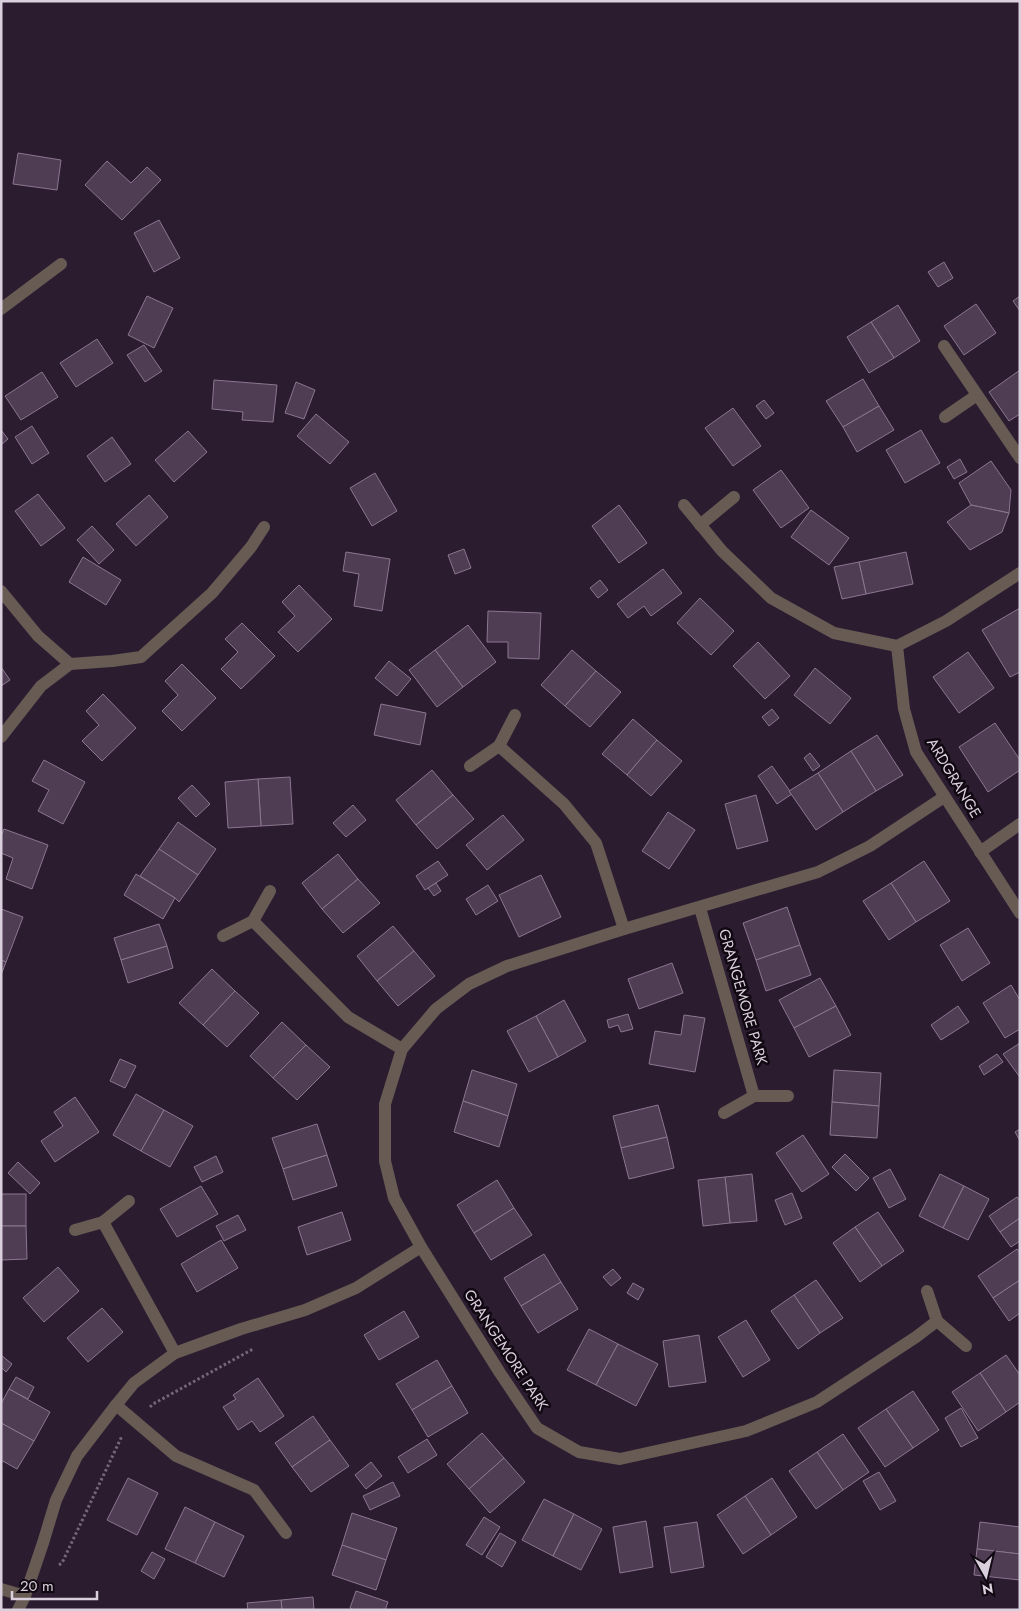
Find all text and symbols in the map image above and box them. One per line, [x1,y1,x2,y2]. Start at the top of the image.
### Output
street label: ARDGRANGE [921,734,987,822]
street label: GRANGEMORE PARK [713,926,773,1068]
street label: GRANGEMORE PARK [459,1285,554,1415]
north arrow [961,1551,1011,1601]
scale bar [12,1568,98,1600]
text: 20 m [20,1575,54,1597]
text: N [981,1578,995,1600]

